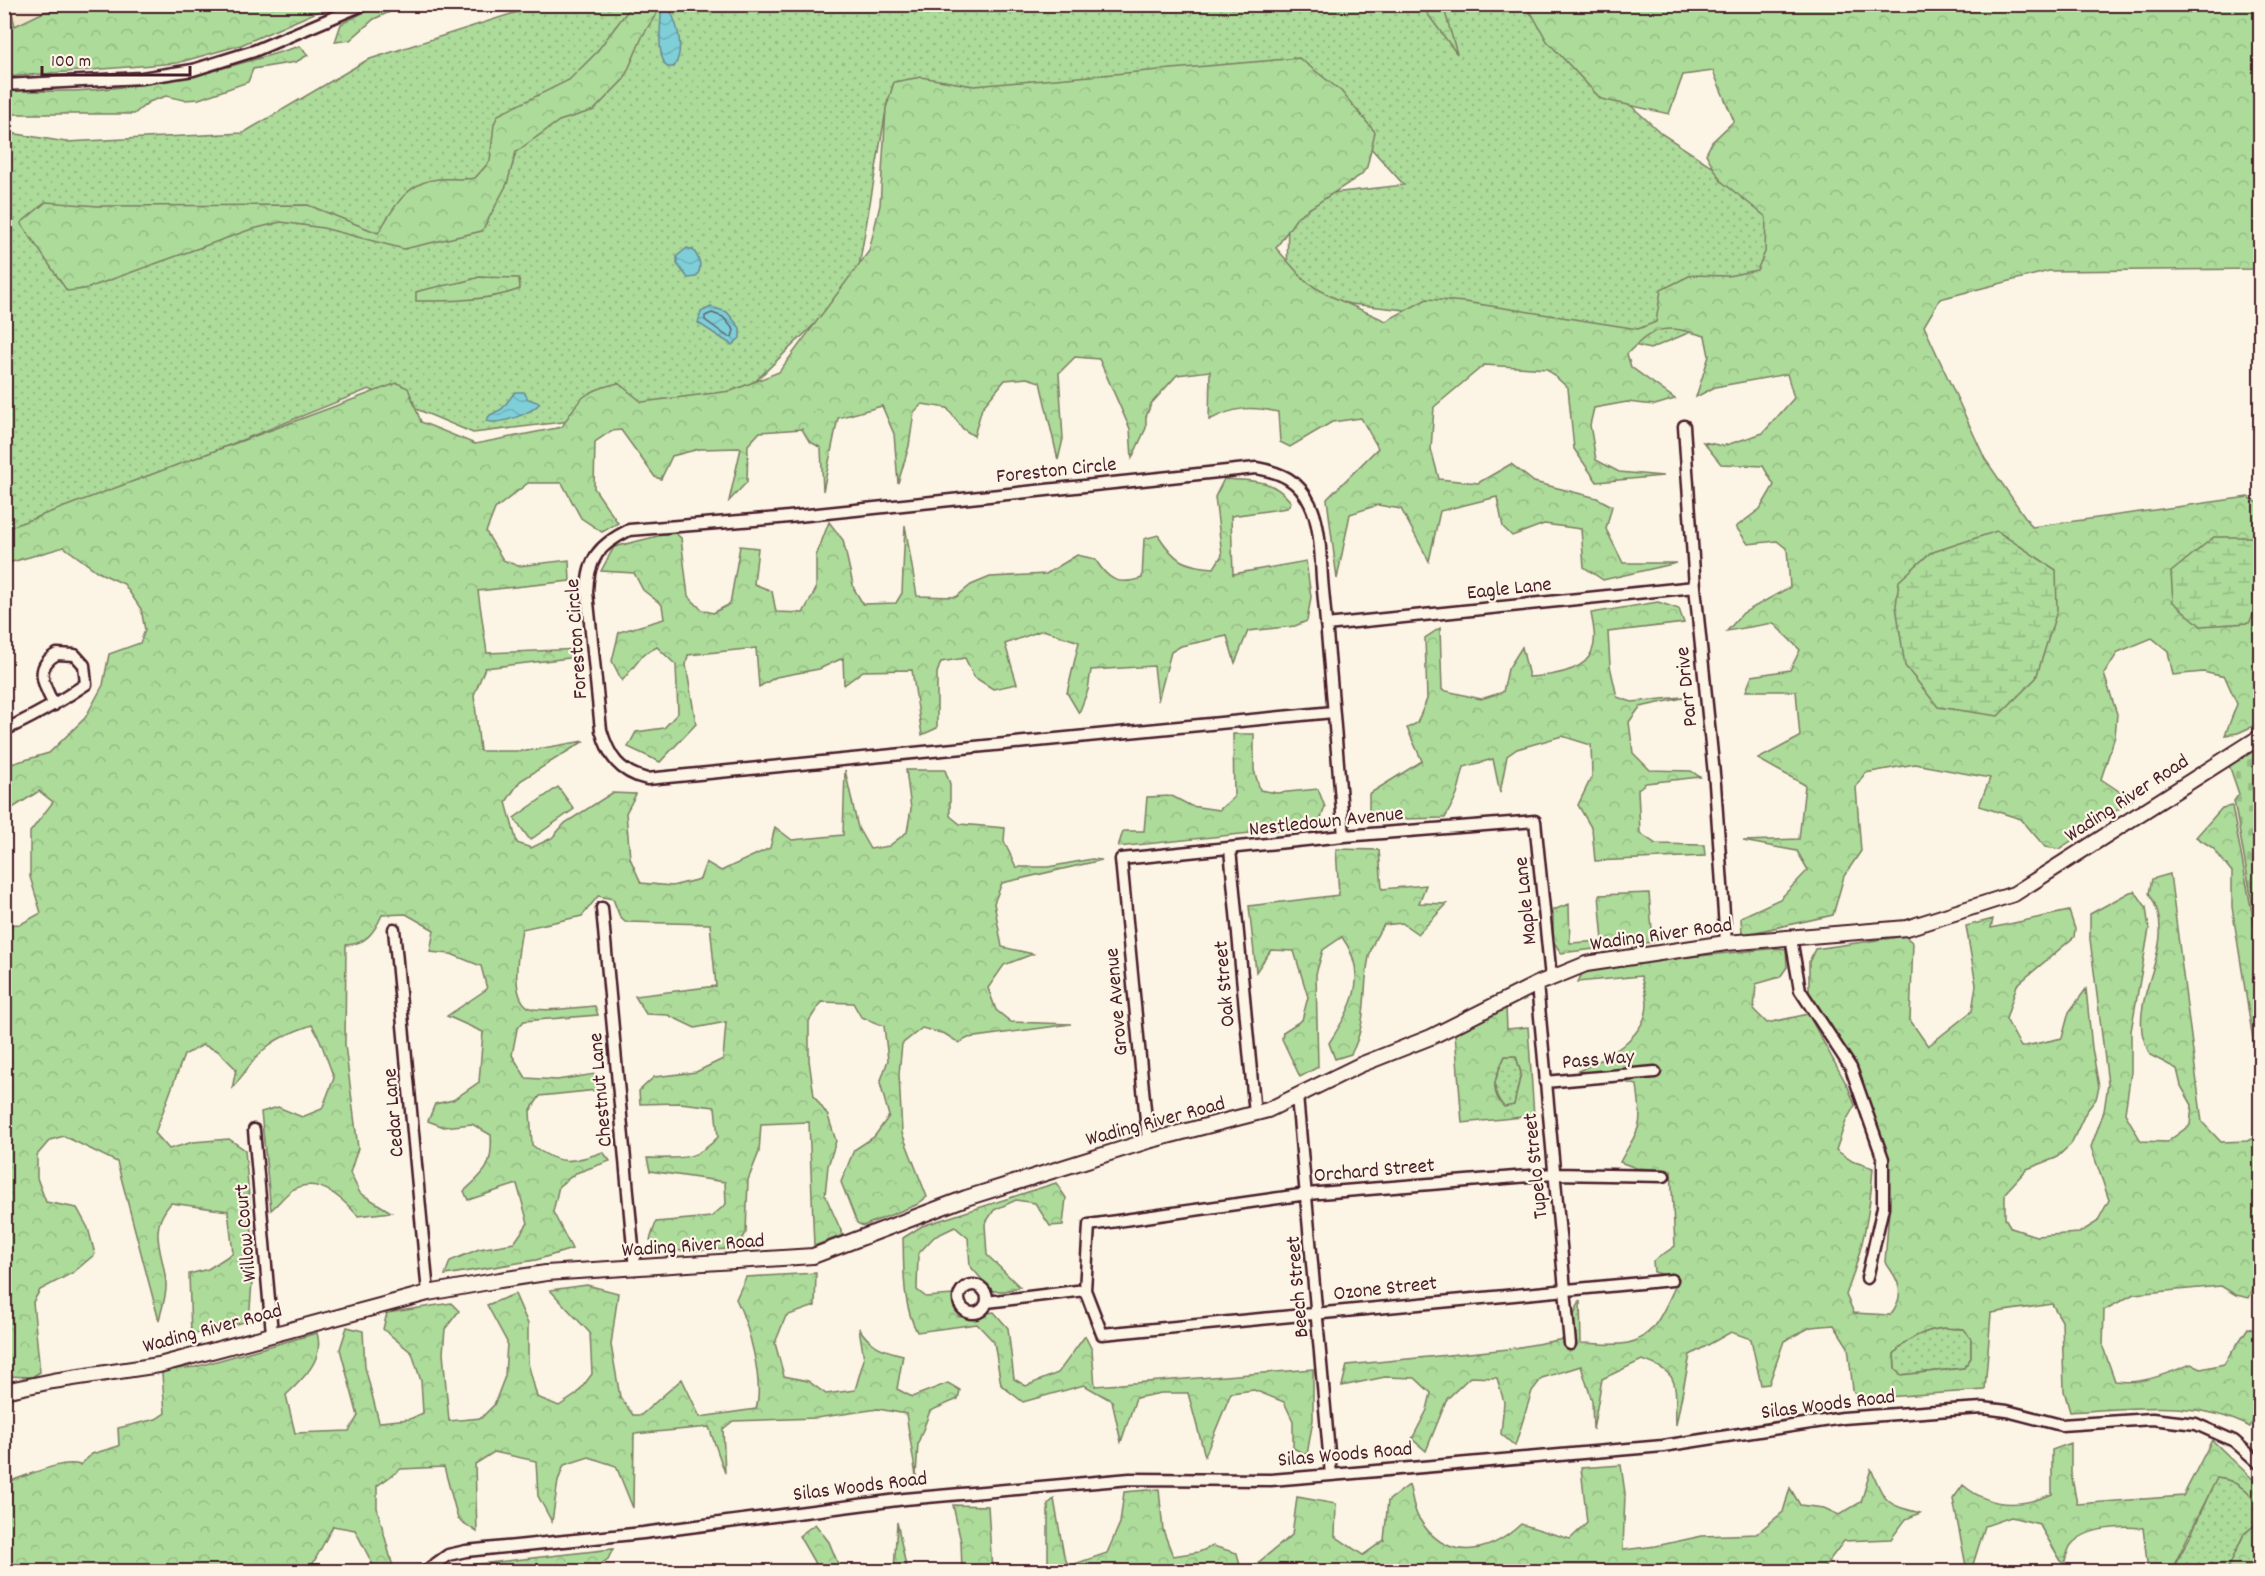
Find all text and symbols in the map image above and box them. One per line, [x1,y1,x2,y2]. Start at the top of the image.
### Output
scale bar [42,39,190,77]
text: 100 m [51,50,91,75]
street label: Foreston Circle [995,451,1118,493]
street label: Eagle Lane [1465,571,1553,609]
street label: Foreston Circle [559,577,597,700]
street label: Parr Drive [1669,645,1707,728]
street label: Wading River Road [2059,748,2196,851]
street label: Nestledown Avenue [1248,800,1405,846]
street label: Maple Lane [1507,855,1547,946]
street label: Wading River Road [1588,911,1734,961]
street label: Oak Street [1207,939,1245,1028]
street label: Grove Avenue [1098,947,1138,1057]
street label: Chestnut Lane [582,1031,622,1148]
street label: Pass Way [1561,1043,1636,1079]
street label: Cedar Lane [376,1067,414,1159]
street label: Wading River Road [1083,1090,1229,1156]
street label: Tupelo Street [1516,1111,1557,1220]
street label: Orchard Street [1313,1152,1436,1192]
street label: Willow Court [228,1182,266,1283]
street label: Wading River Road [621,1227,766,1267]
street label: Beech Street [1280,1234,1318,1339]
street label: Ozone Street [1332,1270,1439,1310]
street label: Wading River Road [140,1297,286,1363]
street label: Silas Woods Road [1759,1383,1897,1429]
street label: Silas Woods Road [1277,1435,1414,1477]
street label: Silas Woods Road [791,1465,929,1511]

